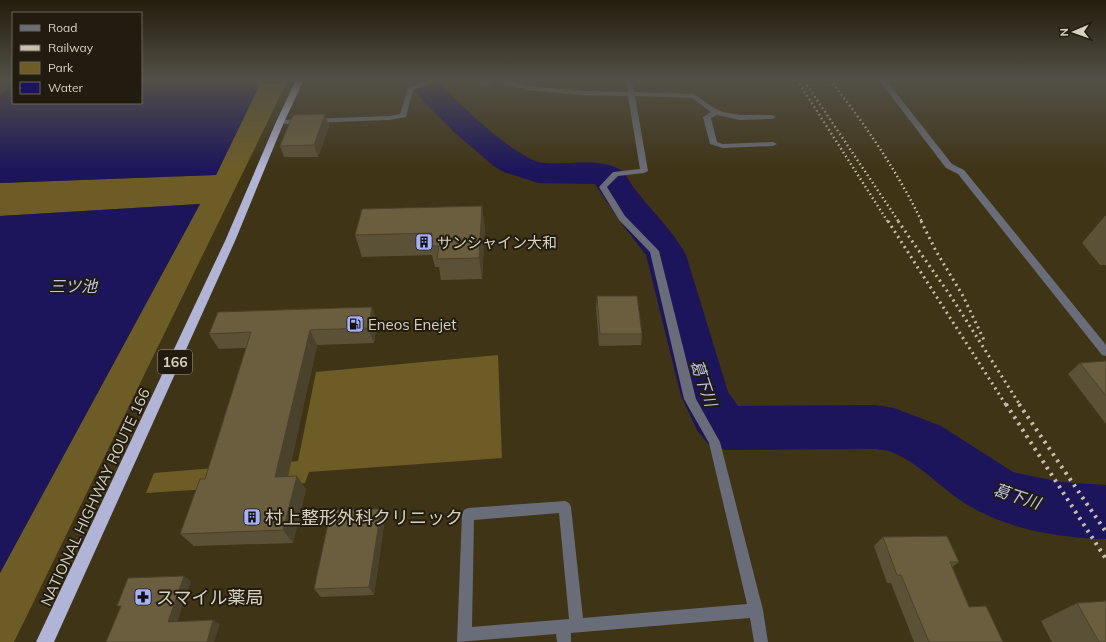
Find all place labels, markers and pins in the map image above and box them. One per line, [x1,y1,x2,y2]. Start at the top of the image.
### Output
building icon: サンシャイン大和 [414,232,434,252]
place label: サンシャイン大和 [437,233,557,252]
fuel station icon: Eneos Enejet [345,314,365,334]
place label: Eneos Enejet [368,315,456,334]
place label: 村上整形外科クリニック [265,506,463,529]
building icon: 村上整形外科クリニック [242,507,262,527]
place label: スマイル薬局 [156,586,263,609]
pharmacy icon: スマイル薬局 [133,587,153,607]

